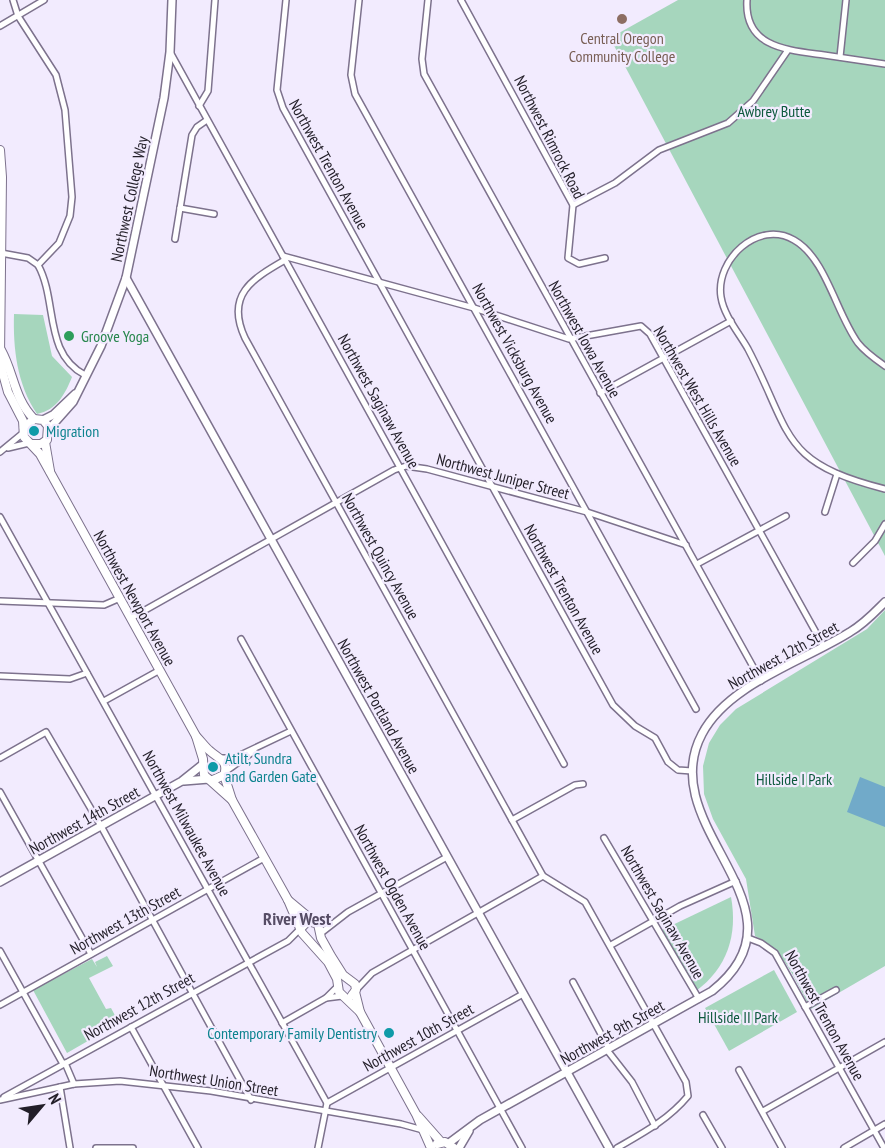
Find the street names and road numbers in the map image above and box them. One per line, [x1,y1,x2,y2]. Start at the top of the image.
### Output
street label: Northwest Rimrock Road [510,72,590,202]
street label: Northwest Trenton Avenue [285,95,373,233]
street label: Northwest College Way [106,134,152,264]
street label: Northwest Iowa Avenue [545,277,625,401]
street label: Northwest Vicksburg Avenue [468,279,562,427]
street label: Northwest West Hills Avenue [650,322,746,470]
street label: Northwest Saginaw Avenue [334,330,424,472]
street label: Northwest Juniper Street [434,449,572,503]
street label: Northwest Quincy Avenue [338,489,424,623]
street label: Northwest Trenton Avenue [520,520,608,658]
street label: Northwest Newport Avenue [89,527,181,669]
street label: Northwest 12th Street [724,616,842,694]
street label: Northwest Portland Avenue [334,635,424,777]
street label: Northwest Milwaukee Avenue [139,747,235,899]
street label: Northwest 14th Street [25,781,143,859]
street label: Northwest Ogden Avenue [350,821,436,953]
street label: Northwest Saginaw Avenue [617,842,709,982]
street label: Northwest 13th Street [66,881,184,959]
street label: Northwest Trenton Avenue [781,946,869,1084]
street label: Northwest 12th Street [80,967,198,1045]
street label: Northwest 9th Street [556,995,668,1069]
street label: Northwest 10th Street [359,998,477,1076]
street label: Northwest Union Street [148,1060,280,1100]

